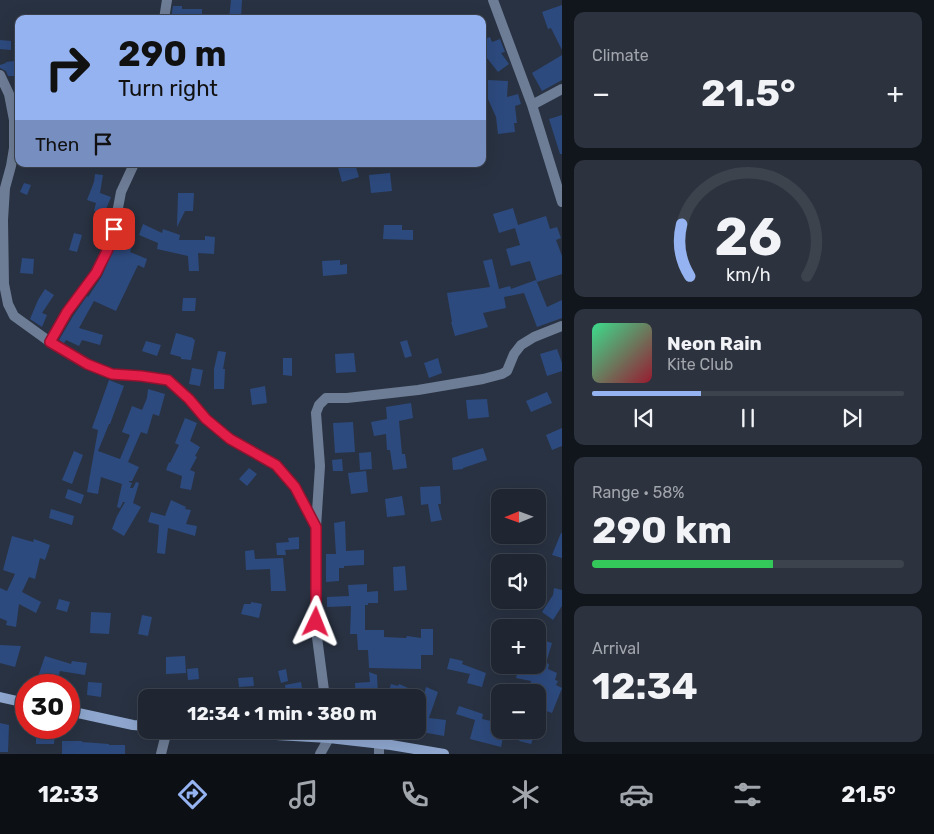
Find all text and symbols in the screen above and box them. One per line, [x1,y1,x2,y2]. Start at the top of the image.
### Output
text: 290 m [118,33,227,75]
icon: right [35,35,100,100]
text: Climate [592,46,649,65]
text: 21.5° [701,70,796,116]
text: Turn right [118,75,218,102]
text: − [592,77,610,110]
text: + [887,77,904,110]
icon: arrive [89,130,117,158]
text: Then [35,133,79,156]
text: 26 [714,206,782,268]
pin [93,208,135,250]
icon: arrive [100,215,128,243]
text: km/h [726,264,770,285]
text: Neon Rain [667,332,762,355]
text: Kite Club [667,355,733,374]
icon: previous [630,404,658,432]
icon: pause [734,404,762,432]
icon: next [838,404,866,432]
text: Range · 58% [592,483,685,502]
north arrow [491,489,546,544]
map controls [491,489,546,739]
text: 290 km [592,507,732,553]
button: sound [491,554,546,609]
position arrow [289,595,341,647]
button: + [491,619,546,674]
text: Arrival [592,639,640,658]
text: 12:34 [592,663,698,709]
speed limit sign: 30 [15,674,80,739]
button: − [491,684,546,739]
text: 12:34 · 1 min · 380 m [187,702,377,725]
icon: directions [175,777,210,812]
icon: music [286,777,321,812]
icon: phone [397,777,432,812]
icon: climate [508,777,543,812]
icon: car [619,777,654,812]
icon: filters [730,777,765,812]
text: 12:33 [38,781,99,808]
text: 21.5° [841,781,896,808]

